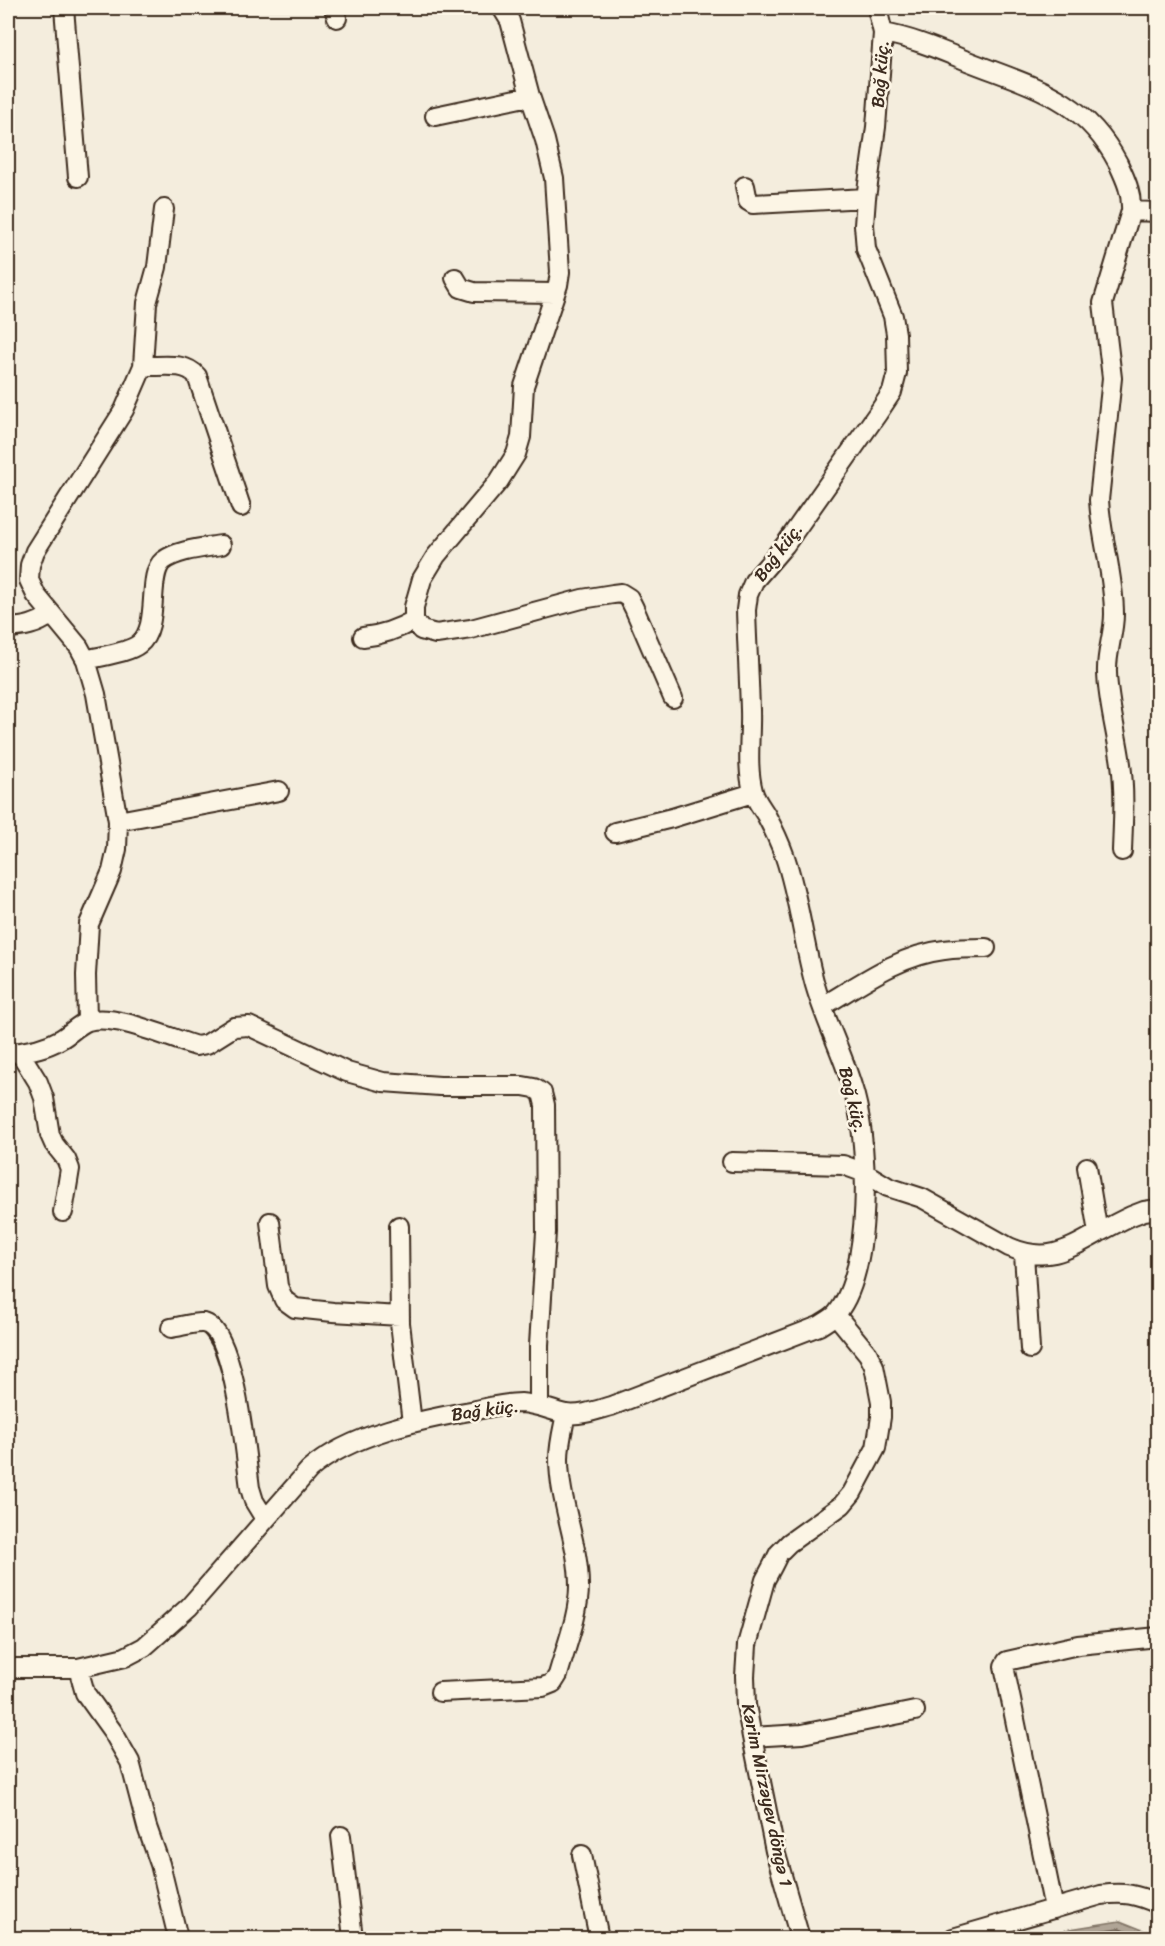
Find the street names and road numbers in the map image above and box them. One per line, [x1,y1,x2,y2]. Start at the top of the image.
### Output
street label: Bağ küç. [862,39,898,109]
street label: Bağ küç. [745,515,811,589]
street label: Bağ küç. [829,1063,877,1137]
street label: Bağ küç. [449,1389,521,1431]
street label: Kərim Mirzəyev döngə 1 [732,1700,802,1890]

